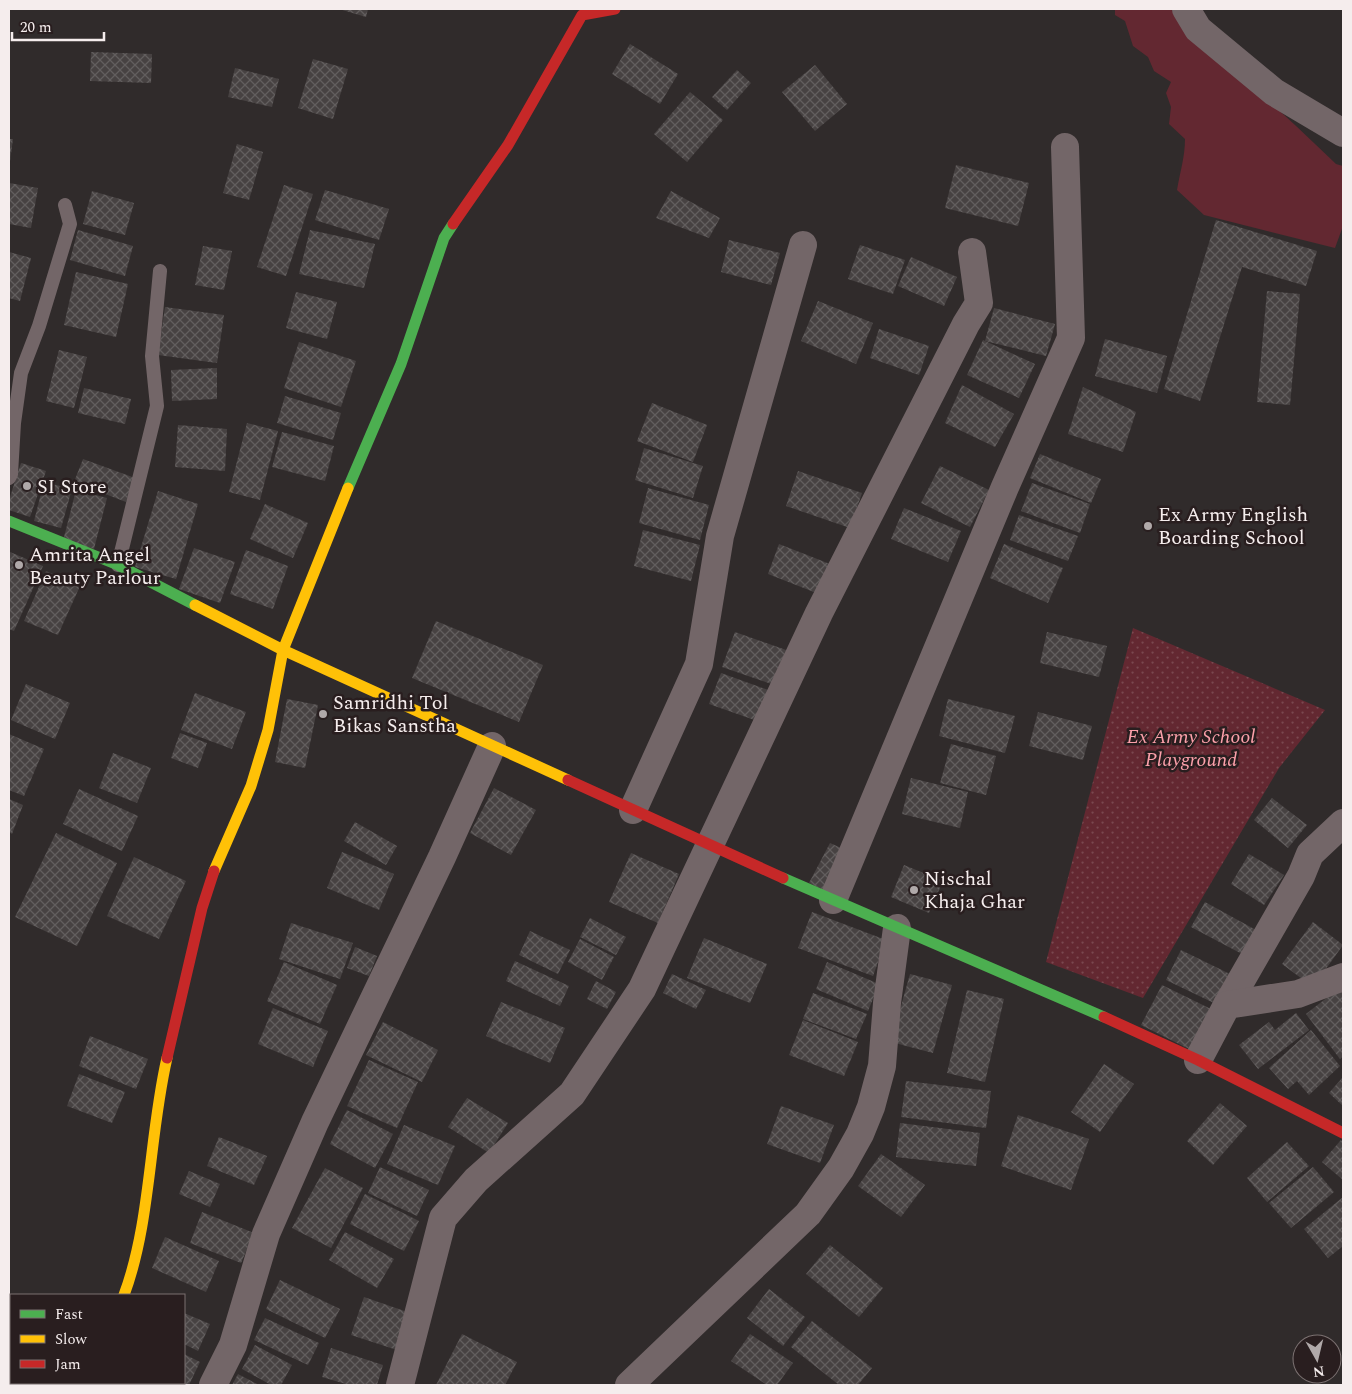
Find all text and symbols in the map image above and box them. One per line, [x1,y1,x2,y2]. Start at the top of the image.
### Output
scale bar [12,10,105,42]
text: 20 m [20,16,52,39]
place label: SI Store [37,472,107,502]
marker: SI Store [21,480,33,492]
place label: Ex Army English Boarding School [1158,500,1308,553]
marker: Ex Army English Boarding School [1142,520,1154,532]
place label: Amrita Angel Beauty Parlour [29,540,161,593]
marker: Amrita Angel Beauty Parlour [13,559,25,571]
place label: Samridhi Tol Bikas Sanstha [333,688,456,741]
marker: Samridhi Tol Bikas Sanstha [317,708,329,720]
park label: Ex Army School Playground [1126,722,1256,775]
place label: Nischal Khaja Ghar [924,864,1025,917]
marker: Nischal Khaja Ghar [908,884,920,896]
legend [10,1294,185,1384]
text: Fast [55,1303,83,1326]
text: Slow [55,1328,87,1351]
north arrow [1292,1334,1342,1384]
text: Jam [55,1353,81,1376]
text: N [1312,1360,1326,1383]

